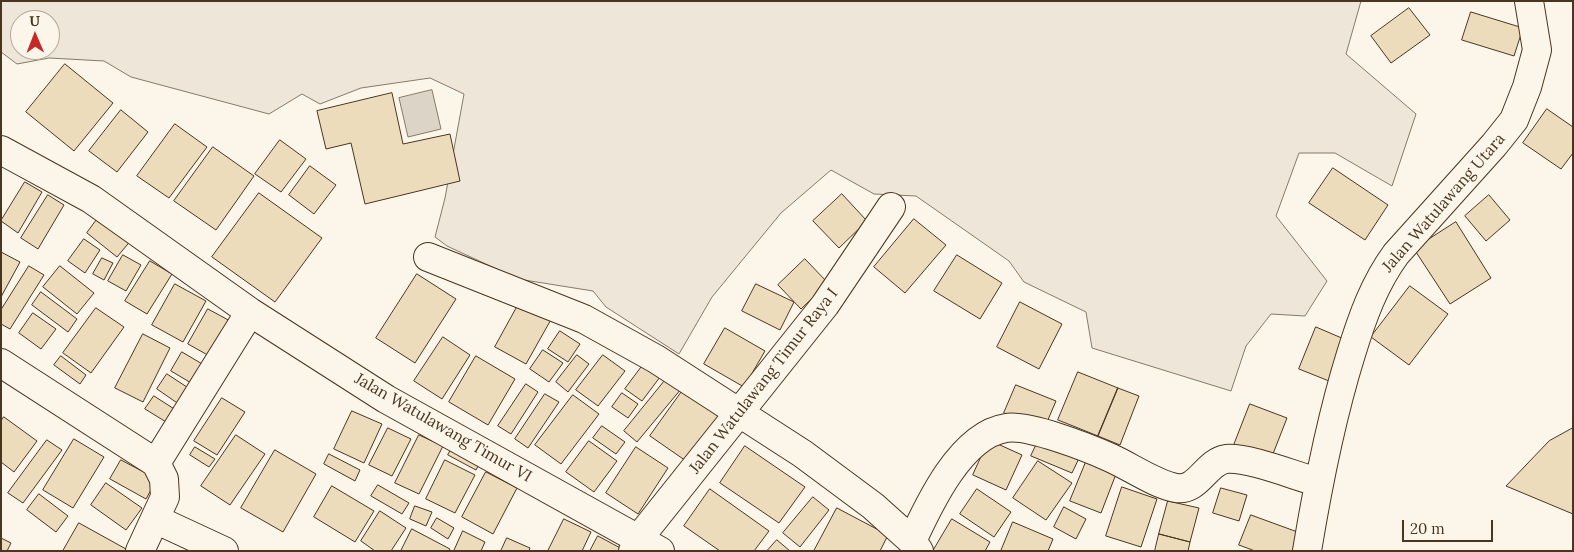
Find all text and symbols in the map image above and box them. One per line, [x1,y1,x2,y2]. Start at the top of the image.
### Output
north arrow [10,10,60,60]
text: U [29,12,40,30]
street label: Jalan Watulawang Utara [1379,130,1509,276]
street label: Jalan Watulawang Timur Raya I [686,285,842,477]
street label: Jalan Watulawang Timur VI [351,369,535,487]
scale bar [1404,510,1495,542]
text: 20 m [1410,519,1445,538]

